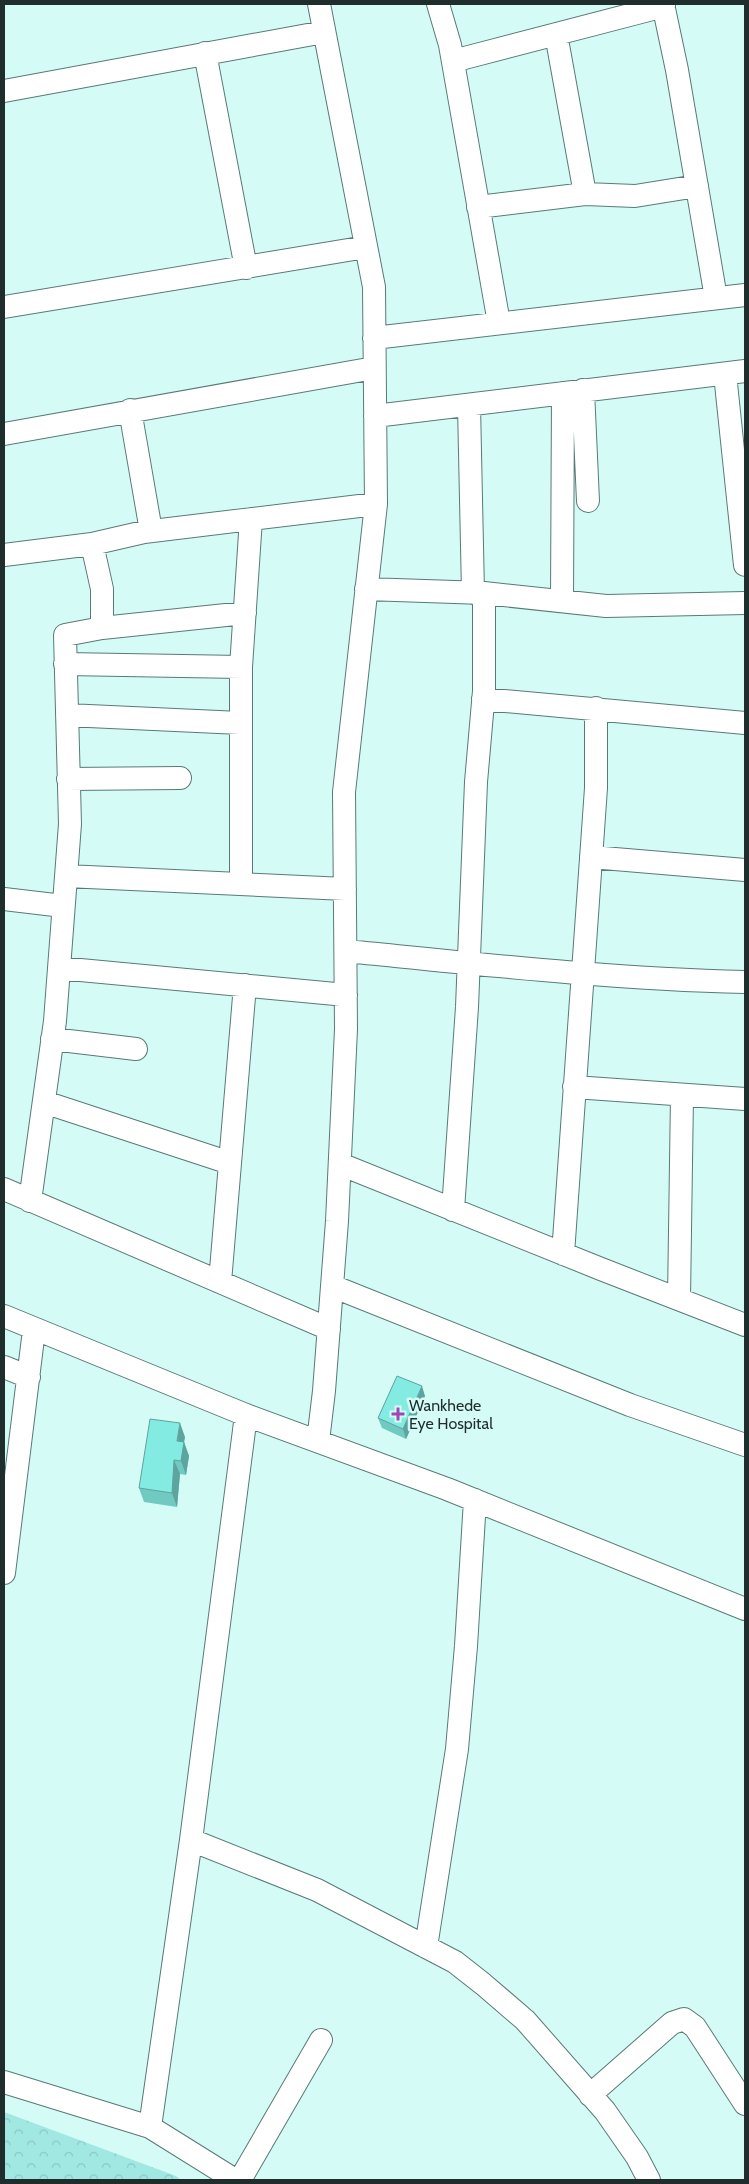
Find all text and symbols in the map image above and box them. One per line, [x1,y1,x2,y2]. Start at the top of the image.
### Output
place label: Wankhede Eye Hospital [409,1396,493,1433]
marker: Wankhede Eye Hospital [391,1407,405,1421]

